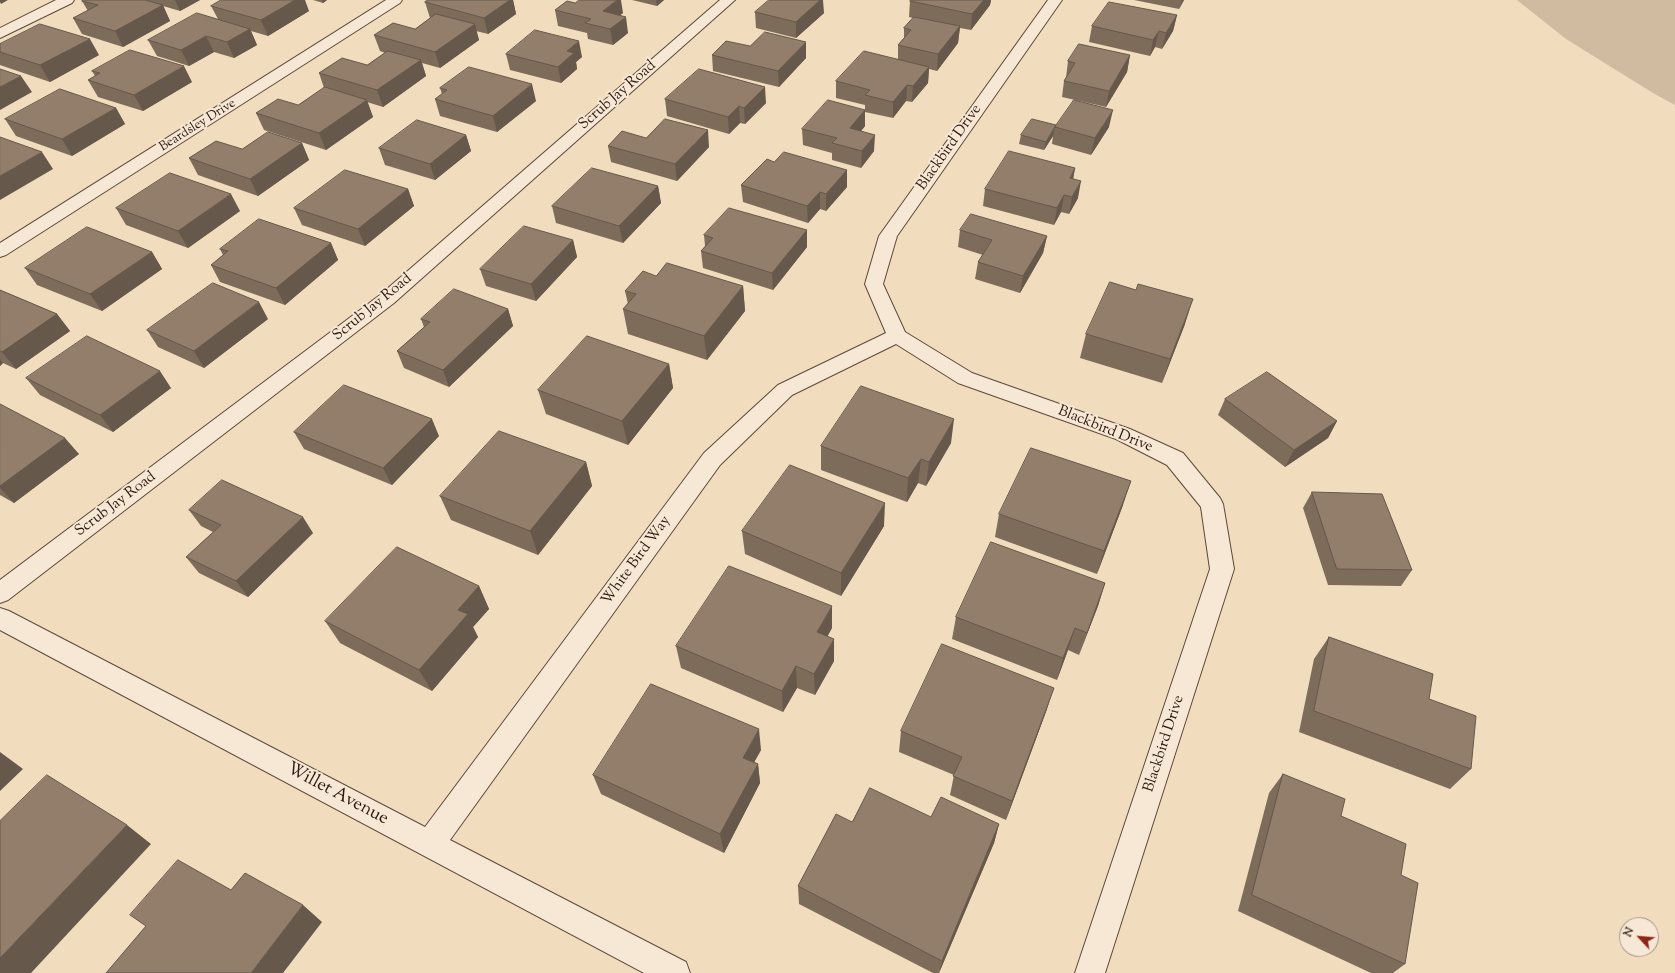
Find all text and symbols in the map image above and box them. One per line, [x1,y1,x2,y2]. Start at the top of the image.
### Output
street label: Scrub Jay Road [576,57,660,135]
street label: Beardsley Drive [157,96,239,156]
street label: Blackbird Drive [914,102,986,194]
street label: Scrub Jay Road [330,271,416,345]
street label: Blackbird Drive [1055,403,1155,457]
street label: Scrub Jay Road [72,469,160,541]
street label: White Bird Way [599,513,675,609]
street label: Blackbird Drive [1141,693,1189,795]
street label: Willet Avenue [282,759,392,831]
north arrow [1619,917,1659,957]
text: N [1620,925,1638,940]

